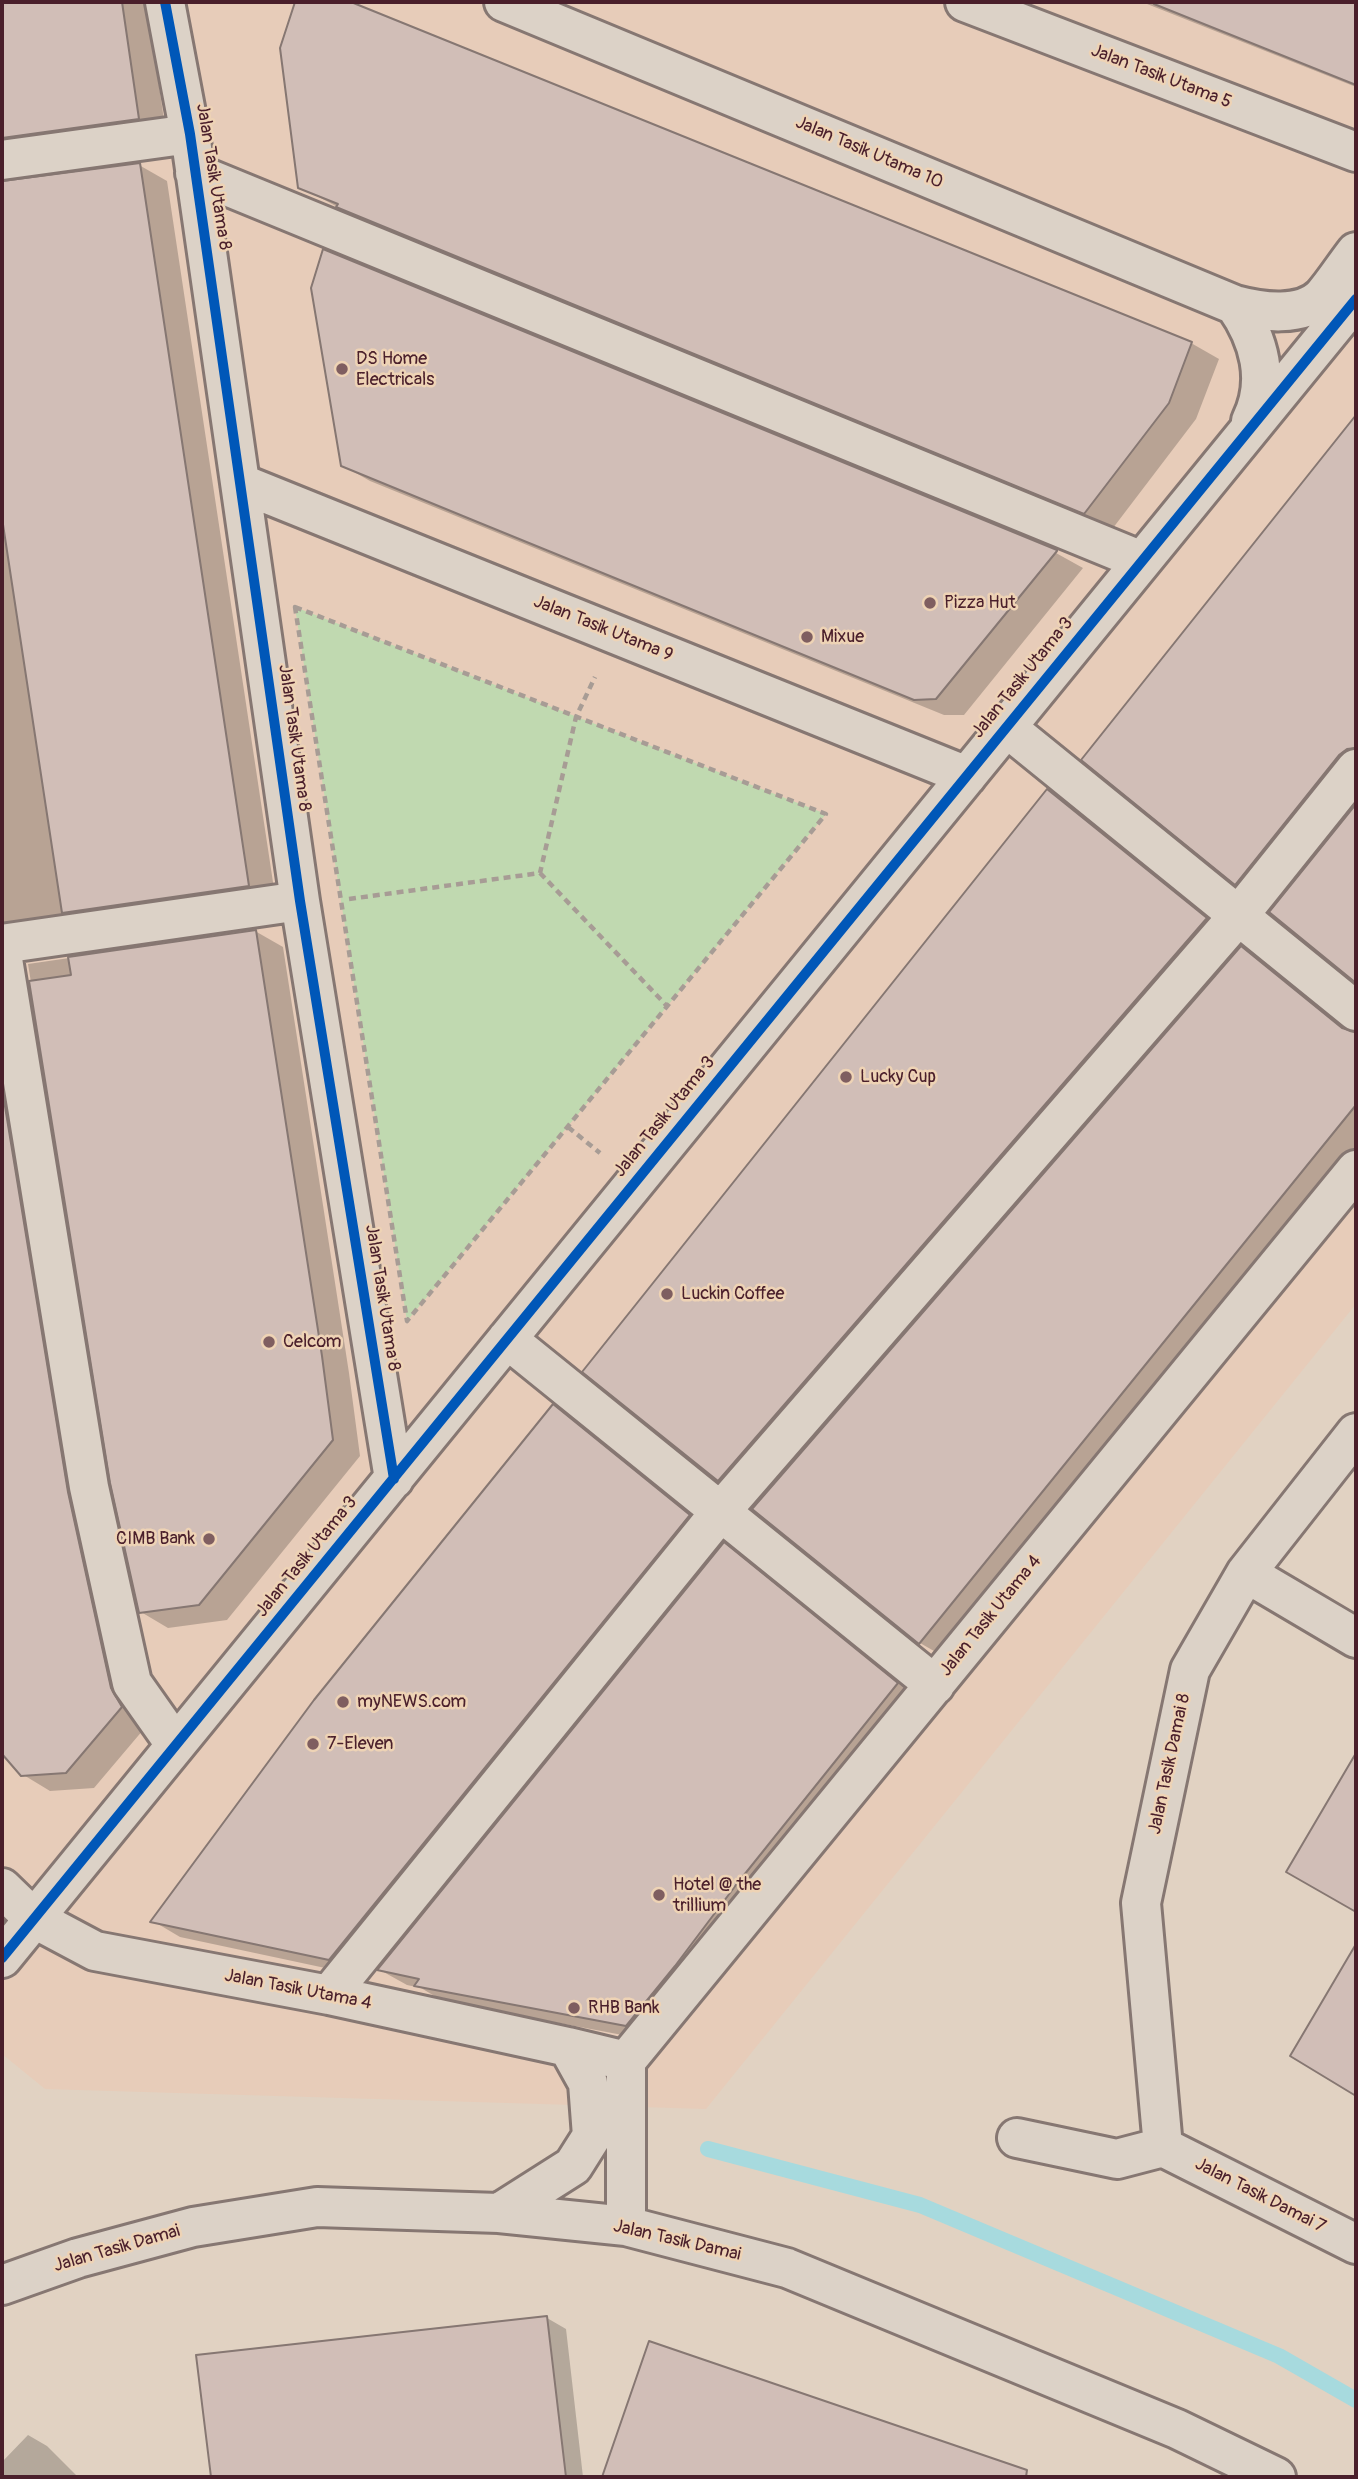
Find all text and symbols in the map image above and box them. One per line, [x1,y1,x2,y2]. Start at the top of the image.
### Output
street label: Jalan Tasik Utama 5 [1088,40,1234,114]
street label: Jalan Tasik Utama 8 [191,102,235,252]
street label: Jalan Tasik Utama 10 [792,112,946,194]
place label: DS Home Electricals [356,348,434,390]
marker: DS Home Electricals [334,361,350,377]
street label: Jalan Tasik Utama 9 [530,591,676,667]
place label: Pizza Hut [944,592,1016,614]
marker: Pizza Hut [922,595,938,611]
street label: Jalan Tasik Utama 3 [968,613,1078,743]
place label: Mixue [821,626,864,648]
marker: Mixue [799,629,815,645]
street label: Jalan Tasik Utama 8 [273,663,315,813]
street label: Jalan Tasik Utama 3 [610,1052,720,1182]
place label: Lucky Cup [860,1066,936,1088]
marker: Lucky Cup [838,1069,854,1085]
street label: Jalan Tasik Utama 8 [360,1223,404,1373]
place label: Luckin Coffee [681,1283,784,1305]
marker: Luckin Coffee [659,1286,675,1302]
place label: Celcom [283,1331,342,1353]
marker: Celcom [261,1334,277,1350]
street label: Jalan Tasik Utama 3 [252,1492,362,1622]
place label: CIMB Bank [116,1528,195,1550]
marker: CIMB Bank [201,1531,217,1547]
street label: Jalan Tasik Utama 4 [936,1551,1046,1681]
place label: myNEWS.com [357,1691,466,1713]
street label: Jalan Tasik Damai 8 [1145,1692,1195,1836]
marker: myNEWS.com [335,1694,351,1710]
place label: 7-Eleven [327,1733,394,1755]
marker: 7-Eleven [305,1736,321,1752]
place label: Hotel @ the trillium [673,1874,761,1916]
marker: Hotel @ the trillium [651,1887,667,1903]
street label: Jalan Tasik Utama 4 [223,1965,373,2015]
place label: RHB Bank [588,1997,660,2019]
marker: RHB Bank [566,2000,582,2016]
street label: Jalan Tasik Damai 7 [1191,2154,1329,2238]
street label: Jalan Tasik Damai [611,2216,743,2266]
street label: Jalan Tasik Damai [51,2221,183,2277]

